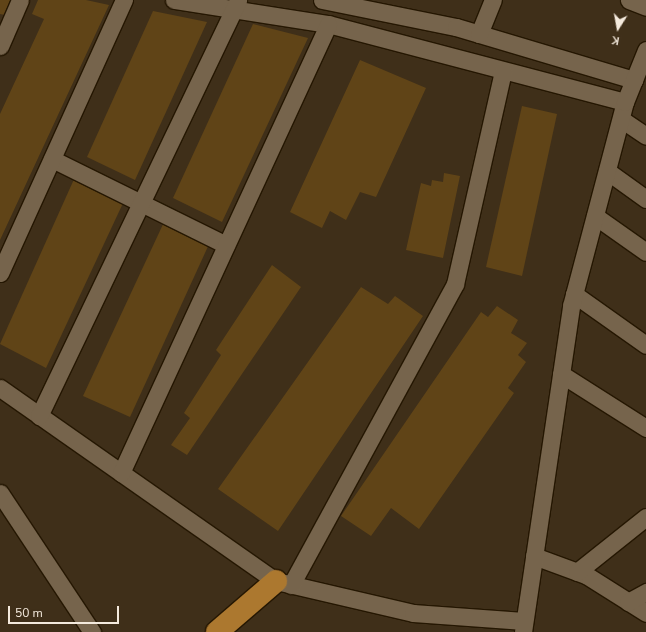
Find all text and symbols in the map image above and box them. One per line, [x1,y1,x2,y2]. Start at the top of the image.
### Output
north arrow [598,8,638,48]
text: K [611,32,621,48]
scale bar [10,598,121,624]
text: 50 m [15,605,43,621]

